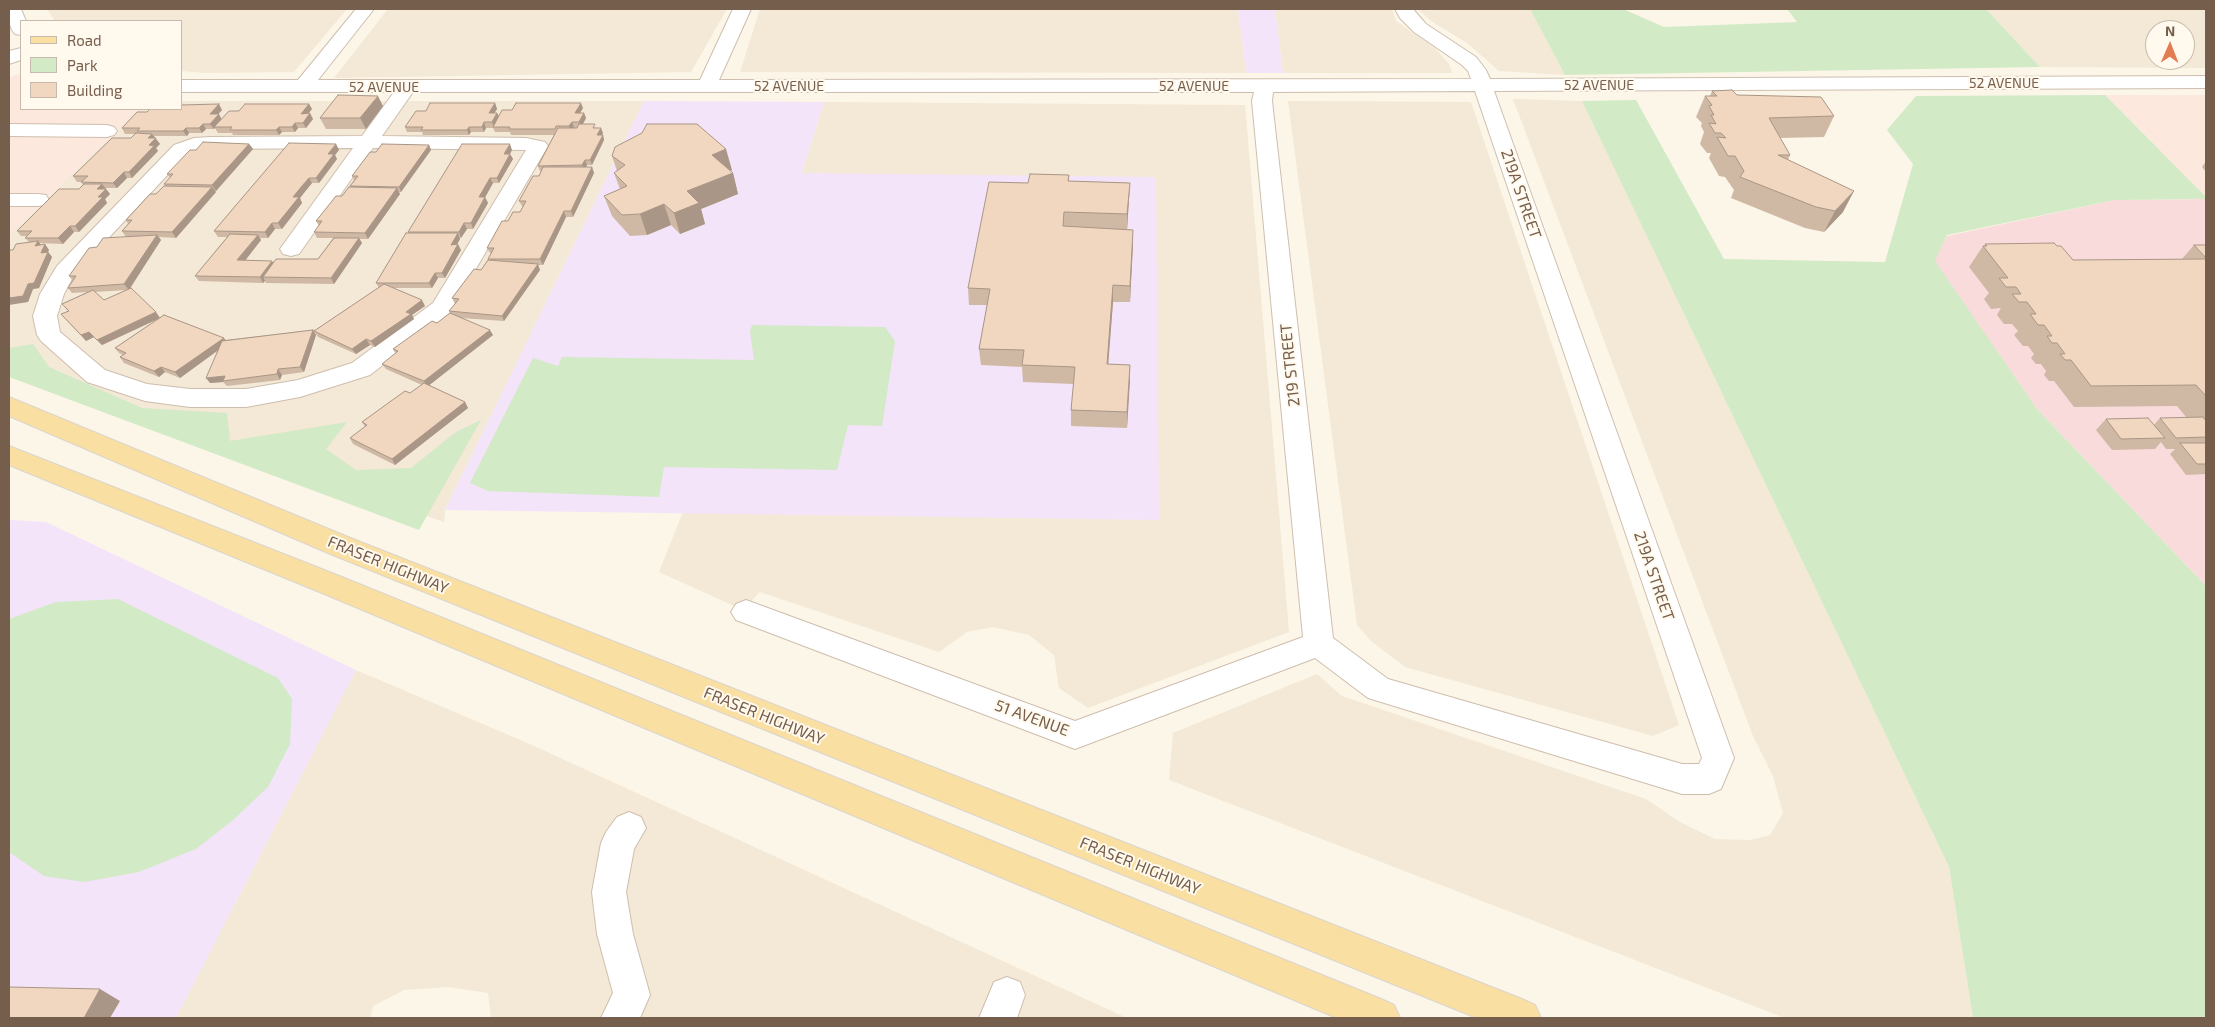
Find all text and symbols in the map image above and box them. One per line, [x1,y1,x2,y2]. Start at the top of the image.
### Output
legend [20,20,182,110]
north arrow [2145,20,2195,70]
text: N [2165,22,2175,39]
text: Road [67,31,102,49]
text: Park [67,56,98,74]
street label: 52 AVENUE [1969,75,2039,91]
street label: 52 AVENUE [1564,77,1634,93]
street label: 52 AVENUE [754,78,824,94]
street label: 52 AVENUE [1159,78,1229,94]
street label: 52 AVENUE [349,79,419,95]
text: Building [67,81,122,99]
street label: 219A STREET [1497,147,1545,241]
street label: 219 STREET [1276,322,1304,408]
street label: 219A STREET [1630,529,1678,623]
street label: FRASER HIGHWAY [325,532,451,598]
street label: FRASER HIGHWAY [701,683,827,749]
street label: 51 AVENUE [992,696,1072,740]
street label: FRASER HIGHWAY [1077,833,1203,899]

